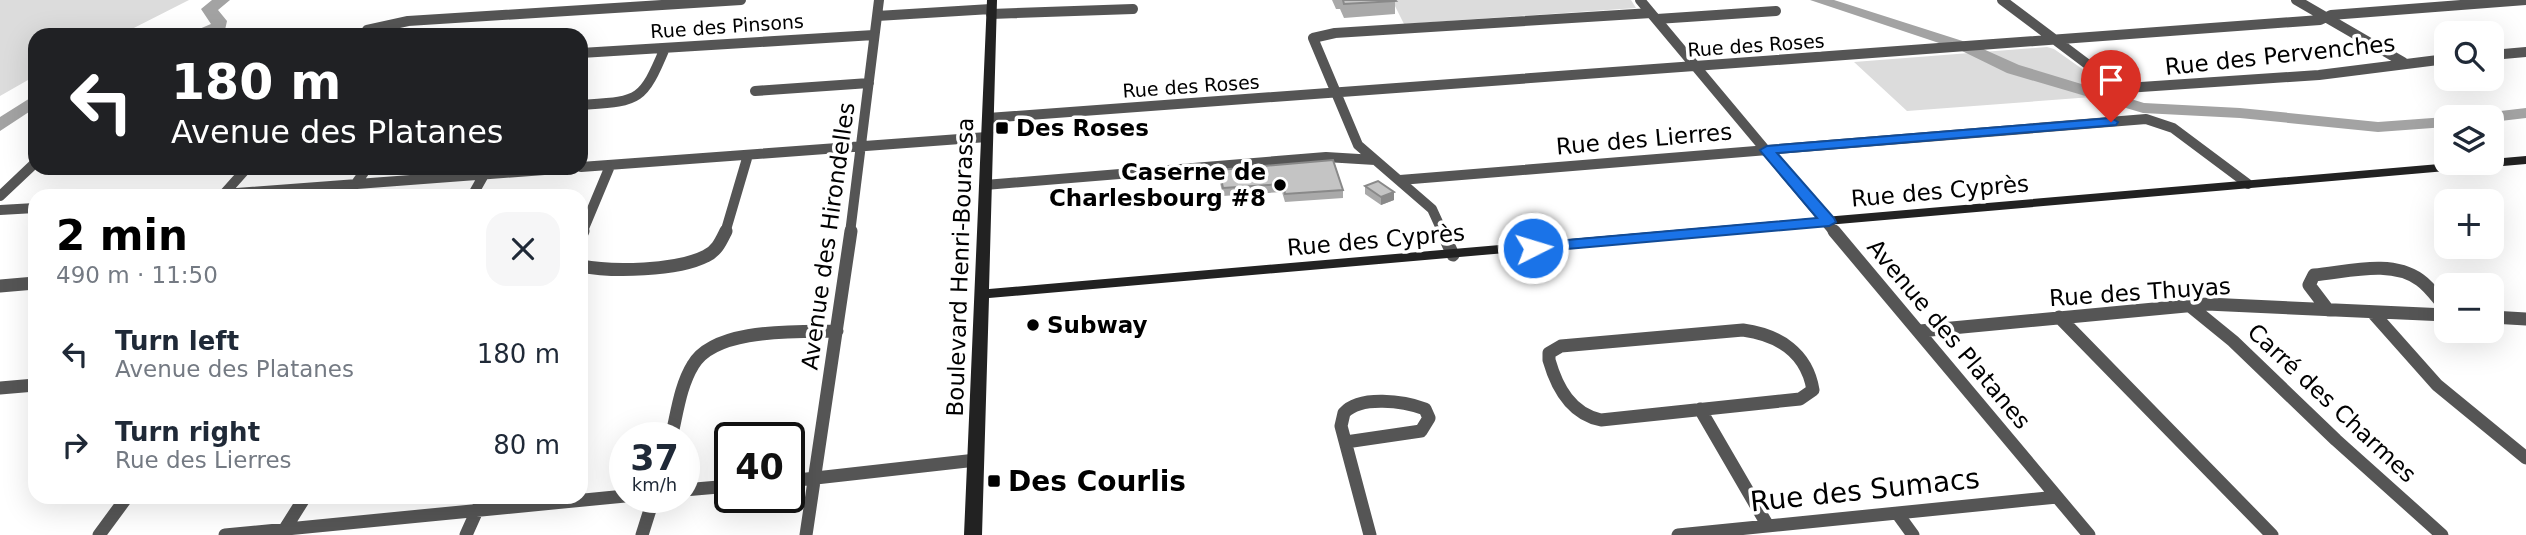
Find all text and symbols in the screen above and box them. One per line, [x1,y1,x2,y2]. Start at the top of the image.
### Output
street label: Rue des Pinsons [650,10,804,42]
map controls [2434,21,2504,343]
button: search [2434,21,2504,91]
street label: Rue des Roses [1687,29,1825,61]
street label: Rue des Pervenches [2164,30,2396,80]
pin [2081,50,2141,122]
text: 180 m [171,54,341,111]
icon: left [56,56,147,147]
icon: arrive [2092,61,2130,99]
street label: Rue des Roses [1122,70,1260,102]
street label: Avenue des Hirondelles [796,101,860,371]
button: layers [2434,105,2504,175]
text: Avenue des Platanes [171,113,504,151]
place label: Des Roses [1016,115,1149,141]
street label: Boulevard Henri-Bourassa [942,117,978,417]
street label: Rue des Lierres [1555,118,1733,160]
marker: Des Roses [994,120,1010,136]
place label: Caserne de Charlesbourg #8 [1049,159,1266,211]
street label: Rue des Cyprès [1850,170,2030,212]
marker: Caserne de Charlesbourg #8 [1272,177,1288,193]
button: + [2434,189,2504,259]
text: 2 min [56,211,188,260]
position arrow [1496,211,1570,285]
button: close [486,212,560,286]
street label: Rue des Cyprès [1286,219,1466,261]
street label: Avenue des Platanes [1862,234,2036,434]
text: 490 m · 11:50 [56,262,218,288]
street label: Rue des Thuyas [2048,273,2232,311]
button: − [2434,273,2504,343]
place label: Subway [1047,312,1147,338]
marker: Subway [1025,317,1041,333]
street label: Carré des Charmes [2243,318,2421,488]
text: Turn left [115,326,239,356]
icon: left [56,335,94,373]
text: 180 m [477,339,560,369]
text: Avenue des Platanes [115,356,354,382]
text: Turn right [115,417,260,447]
speed limit sign: 40 [714,422,805,513]
icon: right [56,426,94,464]
text: 80 m [493,430,560,460]
text: 37 [630,438,679,478]
text: Rue des Lierres [115,447,292,473]
street label: Rue des Sumacs [1749,462,1981,518]
place label: Des Courlis [1008,465,1186,498]
marker: Des Courlis [986,473,1002,489]
text: km/h [632,474,677,495]

